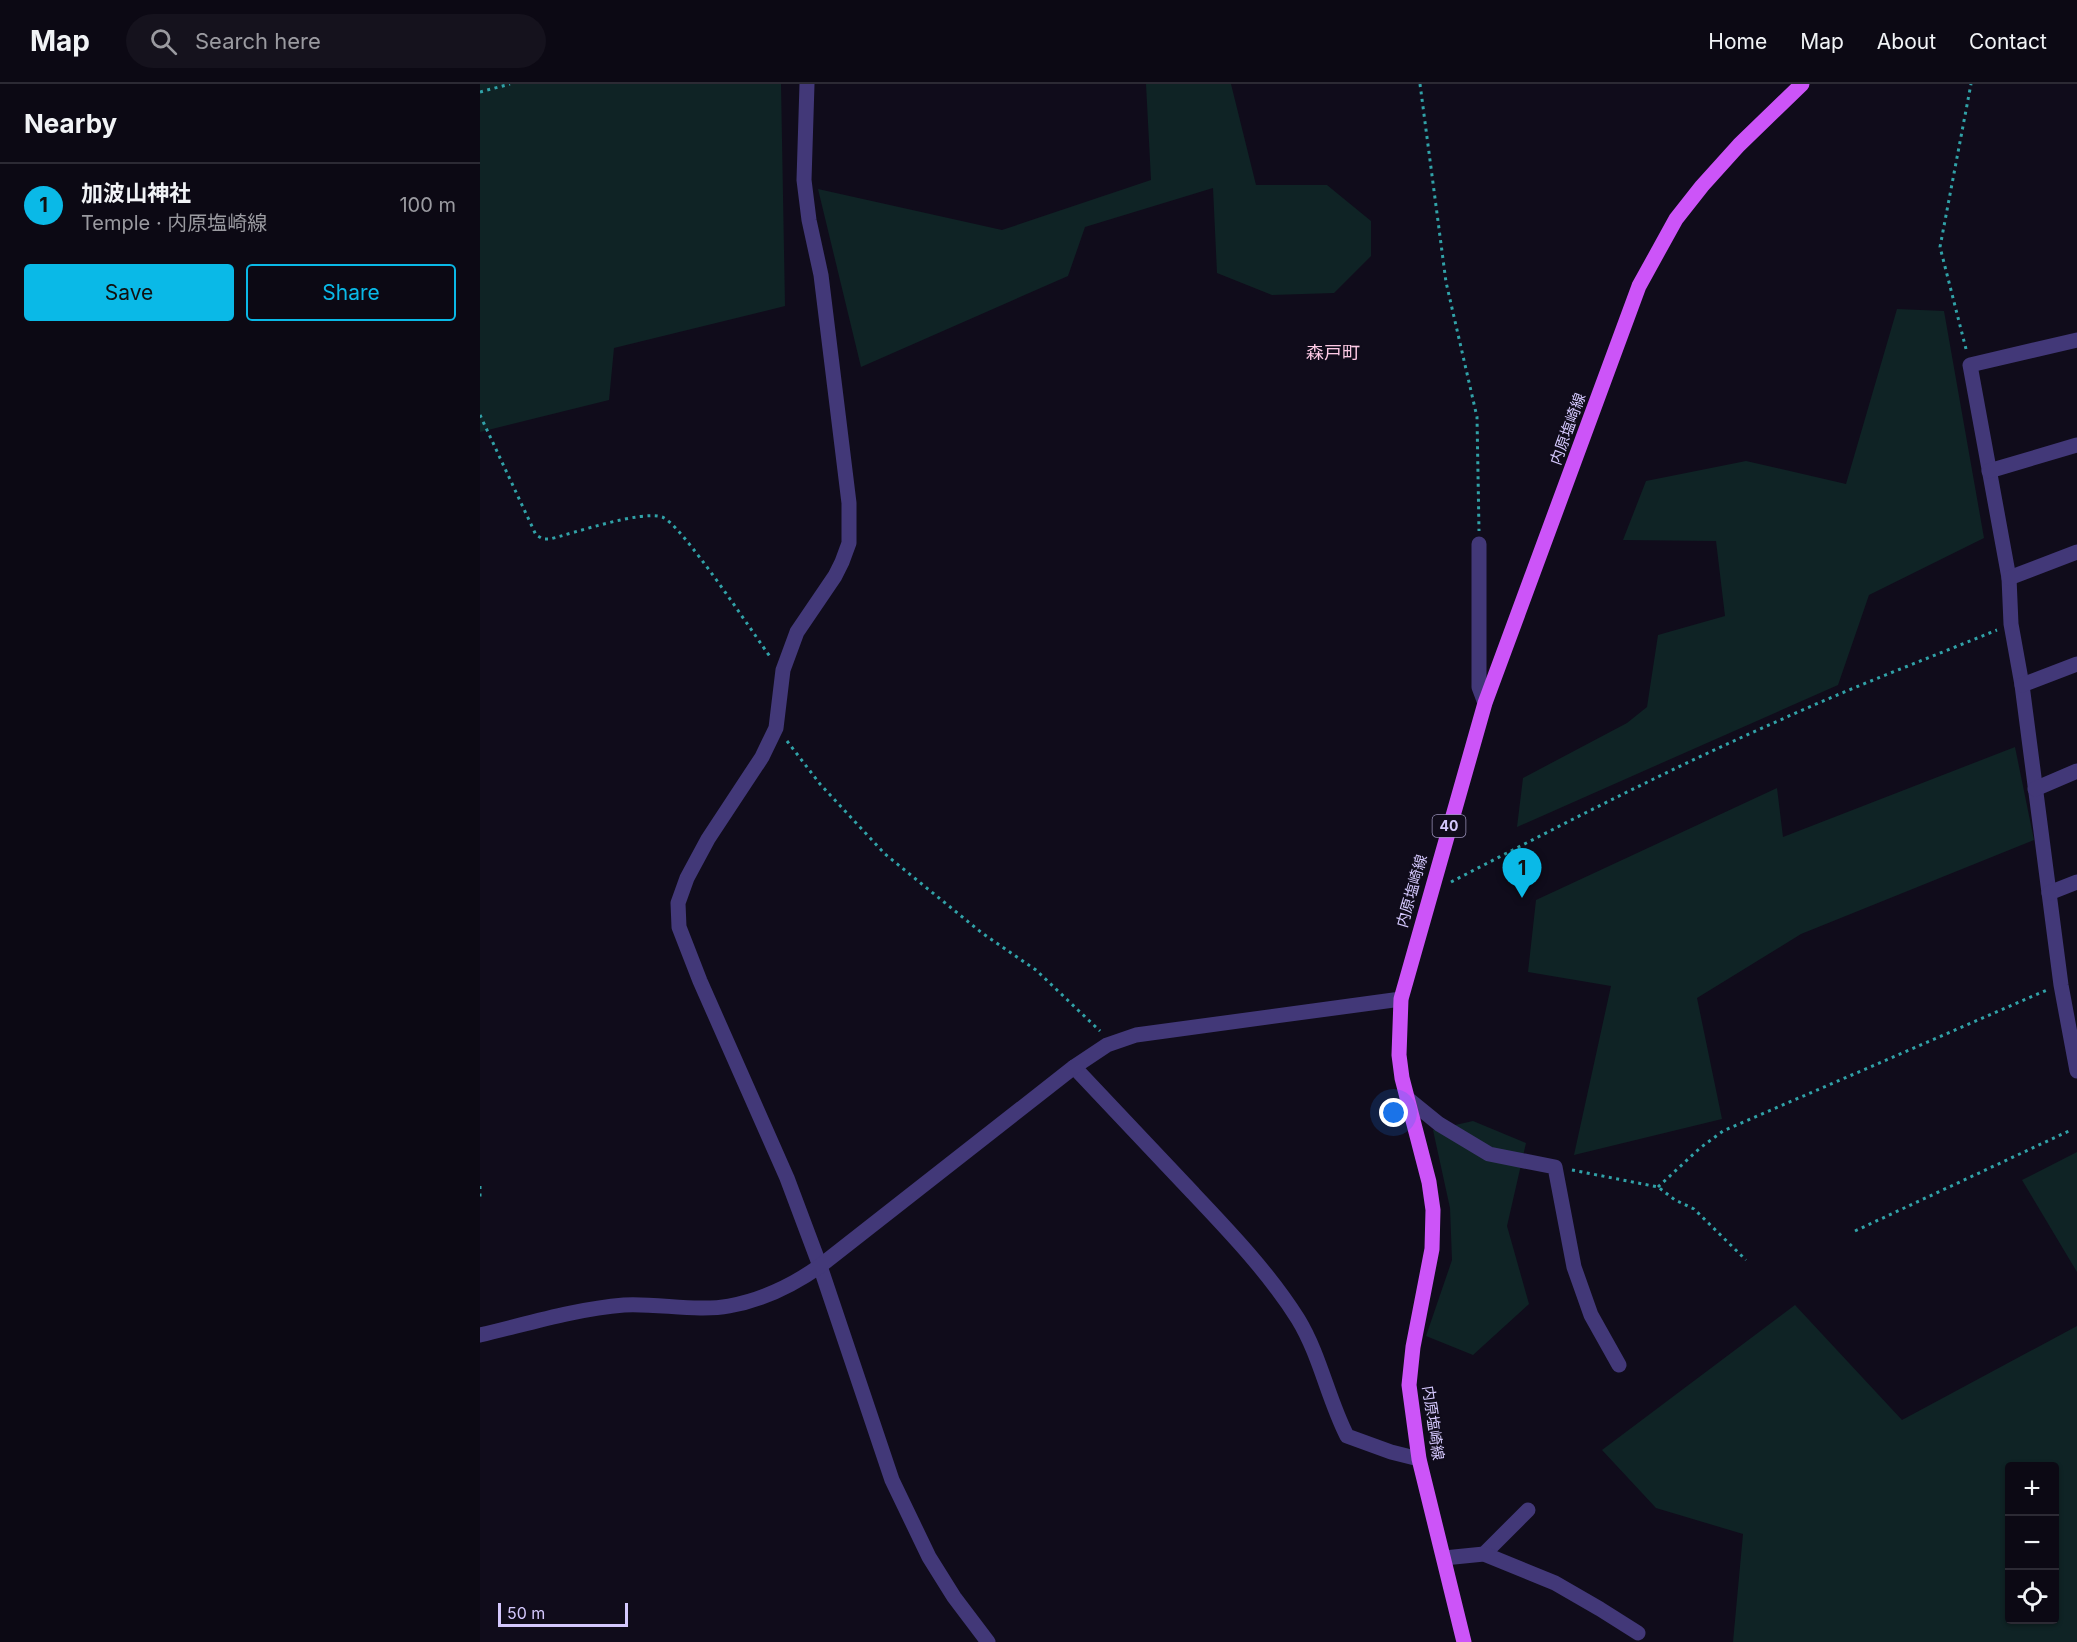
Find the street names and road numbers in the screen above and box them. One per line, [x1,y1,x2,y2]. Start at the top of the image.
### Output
street label: 内原塩崎線 [1546,390,1589,467]
road number: 40 [1432,815,1466,837]
street label: 内原塩崎線 [1392,852,1431,930]
street label: 内原塩崎線 [1419,1384,1448,1461]

